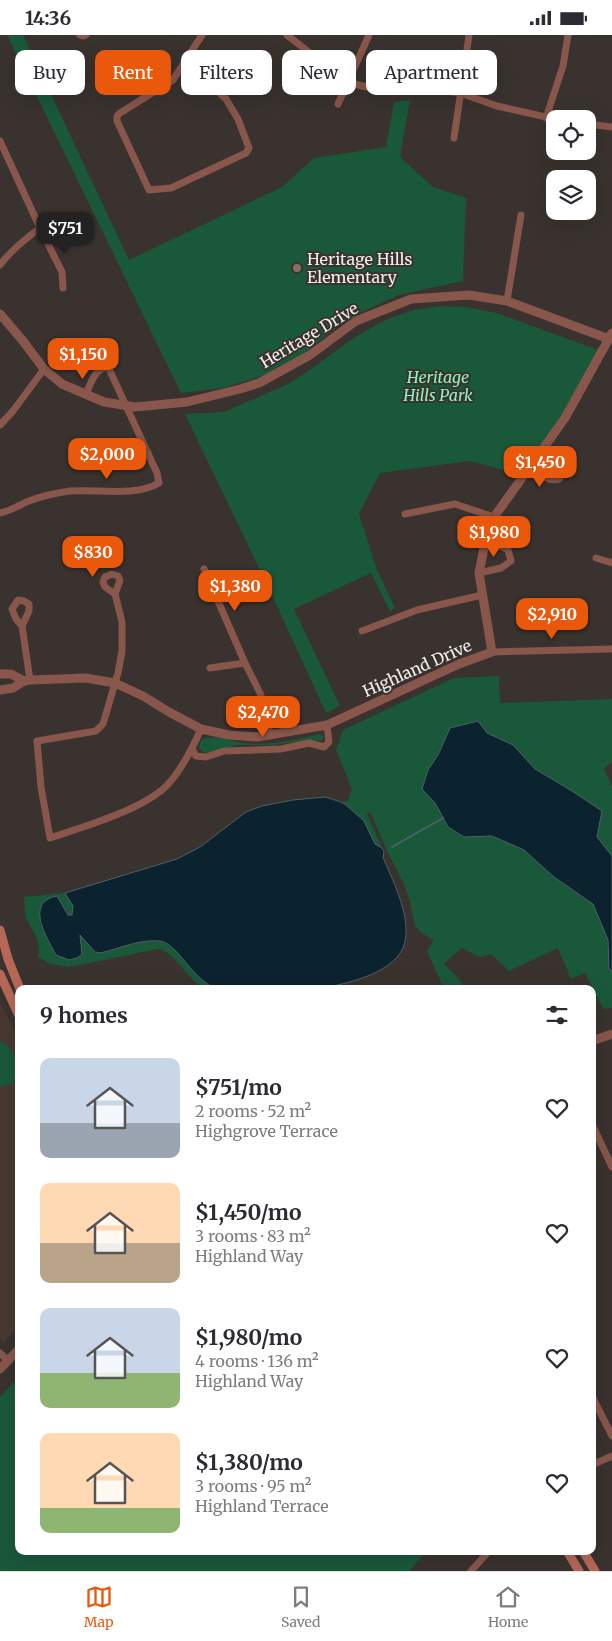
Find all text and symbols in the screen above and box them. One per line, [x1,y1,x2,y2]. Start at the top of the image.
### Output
text: 14:36 [25,6,71,30]
chip: Buy [15,50,85,95]
chip: Rent [95,50,171,95]
chip: Filters [181,50,272,95]
chip: New [282,50,356,95]
chip: Apartment [366,50,497,95]
map controls [546,110,596,220]
button: locate [546,110,596,160]
button: layers [546,170,596,220]
pin: $751 [35,211,95,254]
text: $751 [47,218,83,238]
place label: Heritage Hills Elementary [307,249,413,287]
marker: Heritage Hills Elementary [291,262,303,274]
street label: Heritage Drive [256,298,362,372]
pin: $1,150 [42,337,124,380]
text: $1,150 [59,344,107,364]
park label: Heritage Hills Park [402,367,473,405]
pin: $2,000 [66,437,148,480]
text: $2,000 [79,444,135,464]
pin: $1,450 [499,445,581,488]
text: $1,450 [515,452,565,472]
pin: $1,980 [453,515,535,558]
text: $1,980 [468,522,520,542]
pin: $830 [63,535,123,578]
text: $830 [73,542,113,562]
pin: $1,380 [194,569,276,612]
text: $1,380 [209,576,261,596]
pin: $2,910 [511,597,593,640]
text: $2,910 [527,604,577,624]
street label: Highland Drive [360,635,474,701]
pin: $2,470 [222,695,304,738]
text: $2,470 [237,702,289,722]
icon: filters [543,1001,571,1029]
text: 9 homes [40,1002,128,1029]
text: $751/mo [195,1074,282,1101]
icon: home [80,1078,140,1138]
icon: heart [543,1094,571,1122]
text: 2 rooms · 52 m² [195,1101,311,1121]
text: Highgrove Terrace [195,1121,338,1141]
text: $1,450/mo [195,1199,301,1226]
icon: home [80,1203,140,1263]
icon: heart [543,1219,571,1247]
text: 3 rooms · 83 m² [195,1226,311,1246]
text: Highland Way [195,1246,303,1266]
text: $1,980/mo [195,1324,302,1351]
icon: home [80,1328,140,1388]
icon: heart [543,1344,571,1372]
text: 4 rooms · 136 m² [195,1351,319,1371]
text: Highland Way [195,1371,303,1391]
text: $1,380/mo [195,1449,303,1476]
icon: home [80,1453,140,1513]
icon: heart [543,1469,571,1497]
text: 3 rooms · 95 m² [195,1476,311,1496]
text: Highland Terrace [195,1496,329,1516]
tab: Map [84,1583,114,1631]
tab: Saved [281,1583,321,1631]
tab: Home [488,1583,528,1631]

